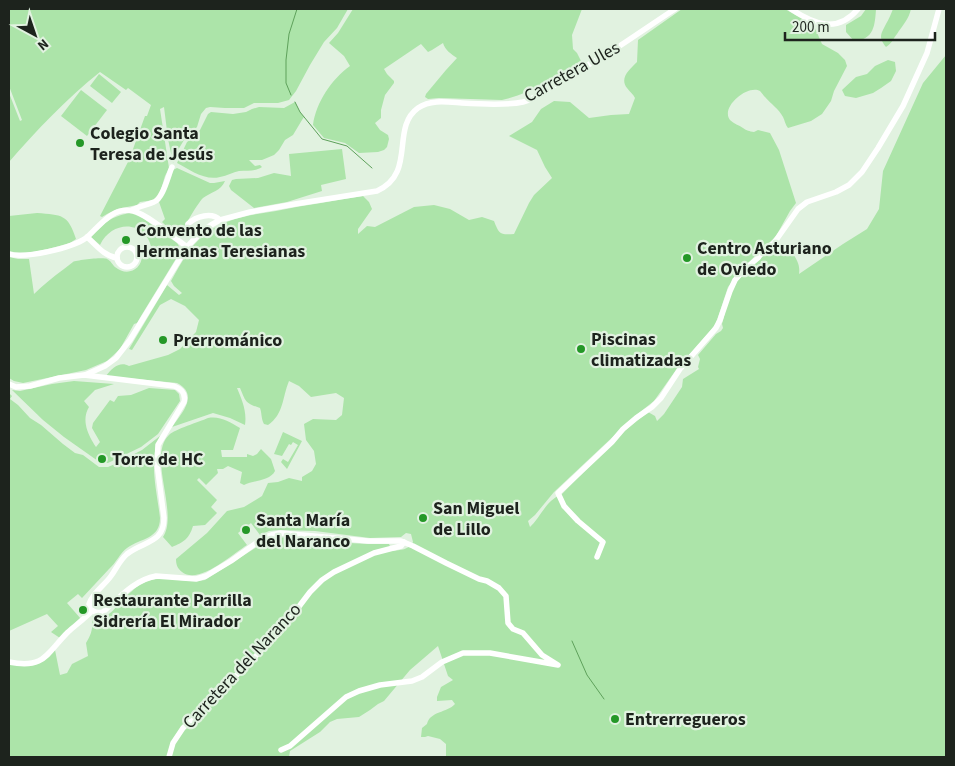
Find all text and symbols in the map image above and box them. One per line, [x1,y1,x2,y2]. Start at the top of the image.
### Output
north arrow [10,10,60,60]
scale bar [785,10,935,42]
text: 200 m [792,17,830,38]
text: N [33,34,53,55]
street label: Carretera Ules [519,35,625,109]
place label: Colegio Santa Teresa de Jesús [90,121,213,167]
marker: Colegio Santa Teresa de Jesús [74,137,86,149]
place label: Convento de las Hermanas Teresianas [136,218,305,264]
marker: Convento de las Hermanas Teresianas [120,234,132,246]
place label: Centro Asturiano de Oviedo [697,236,832,282]
marker: Centro Asturiano de Oviedo [681,252,693,264]
place label: Piscinas climatizadas [591,327,691,373]
place label: Prerrománico [173,328,282,353]
marker: Prerrománico [157,334,169,346]
marker: Piscinas climatizadas [575,343,587,355]
place label: Torre de HC [112,447,204,472]
marker: Torre de HC [96,453,108,465]
place label: San Miguel de Lillo [433,496,519,542]
place label: Santa María del Naranco [256,508,350,554]
marker: San Miguel de Lillo [417,512,429,524]
marker: Santa María del Naranco [240,524,252,536]
place label: Restaurante Parrilla Sidrería El Mirador [93,588,252,634]
street label: Carretera del Naranco [177,598,307,734]
marker: Restaurante Parrilla Sidrería El Mirador [77,604,89,616]
place label: Entrerregueros [625,707,746,732]
marker: Entrerregueros [609,713,621,725]

